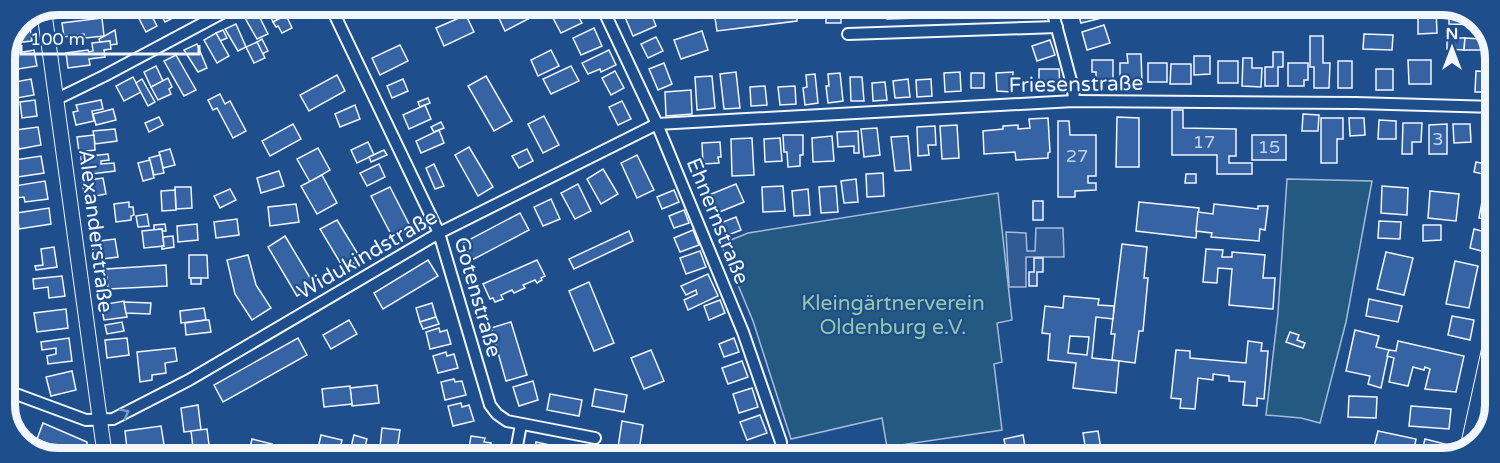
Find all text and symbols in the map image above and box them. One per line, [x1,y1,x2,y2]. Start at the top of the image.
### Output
scale bar [21,18,200,56]
north arrow [1422,18,1482,78]
text: N [1446,24,1458,44]
text: 100 m [30,28,85,50]
street label: Friesenstraße [1008,71,1144,98]
house number: 3 [1432,128,1444,150]
house number: 17 [1193,131,1215,153]
house number: 15 [1258,136,1280,158]
house number: 27 [1066,145,1088,167]
street label: Alexanderstraße [73,148,118,314]
street label: Ehnernstraße [681,154,754,288]
street label: Widukindstraße [293,204,442,305]
street label: Gotenstraße [448,234,507,360]
park label: Kleingärtnerverein Oldenburg e.V. [801,291,985,340]
one-way arrow [118,409,129,420]

